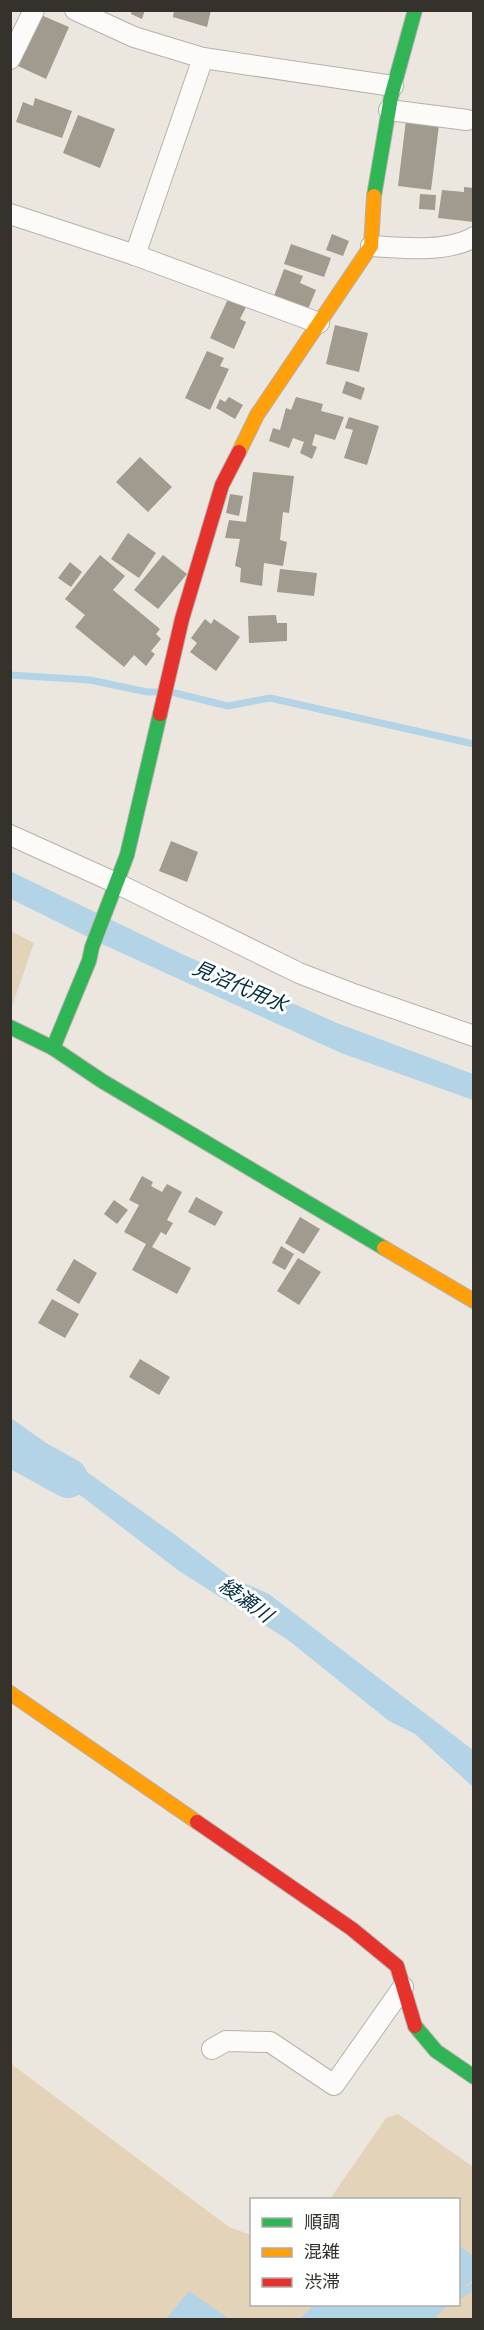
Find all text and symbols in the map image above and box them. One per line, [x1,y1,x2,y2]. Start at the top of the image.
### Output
water label: 見沼代用水 [190,956,292,1016]
water label: 綾瀬川 [215,1573,278,1628]
legend [250,2198,460,2306]
text: 順調 [304,2212,340,2232]
text: 混雑 [304,2242,340,2262]
text: 渋滞 [304,2272,340,2292]

